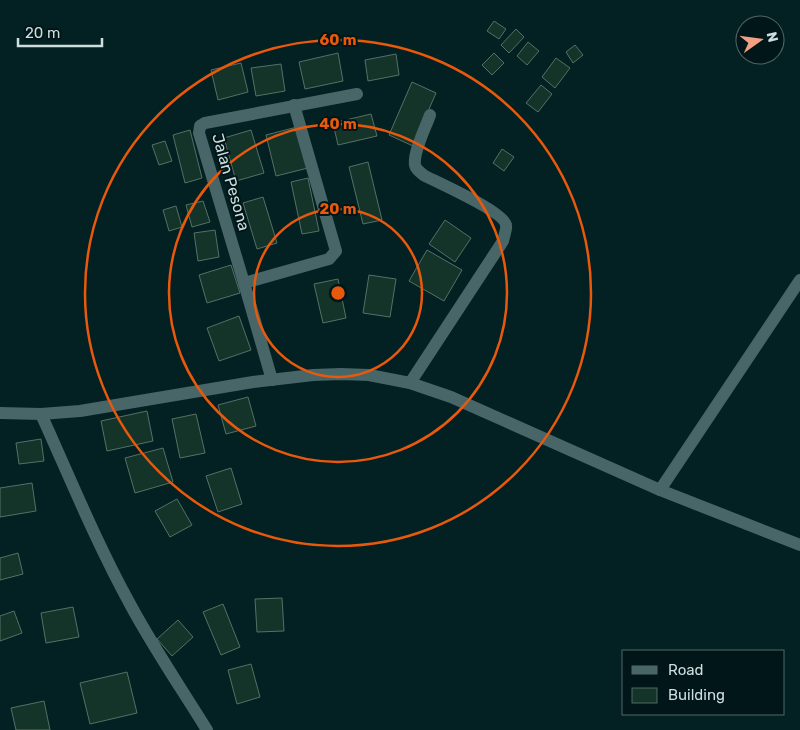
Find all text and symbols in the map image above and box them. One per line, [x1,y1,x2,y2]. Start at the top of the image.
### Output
scale bar [18,15,101,47]
north arrow [735,15,785,65]
text: 20 m [25,24,60,42]
text: N [763,30,782,44]
text: 60 m [320,31,356,49]
text: 40 m [319,115,357,133]
street label: Jalan Pesona [208,131,254,233]
text: 20 m [320,200,356,218]
centre of rings [329,284,347,302]
legend [622,650,785,715]
text: Road [668,661,704,679]
text: Building [668,686,725,704]

